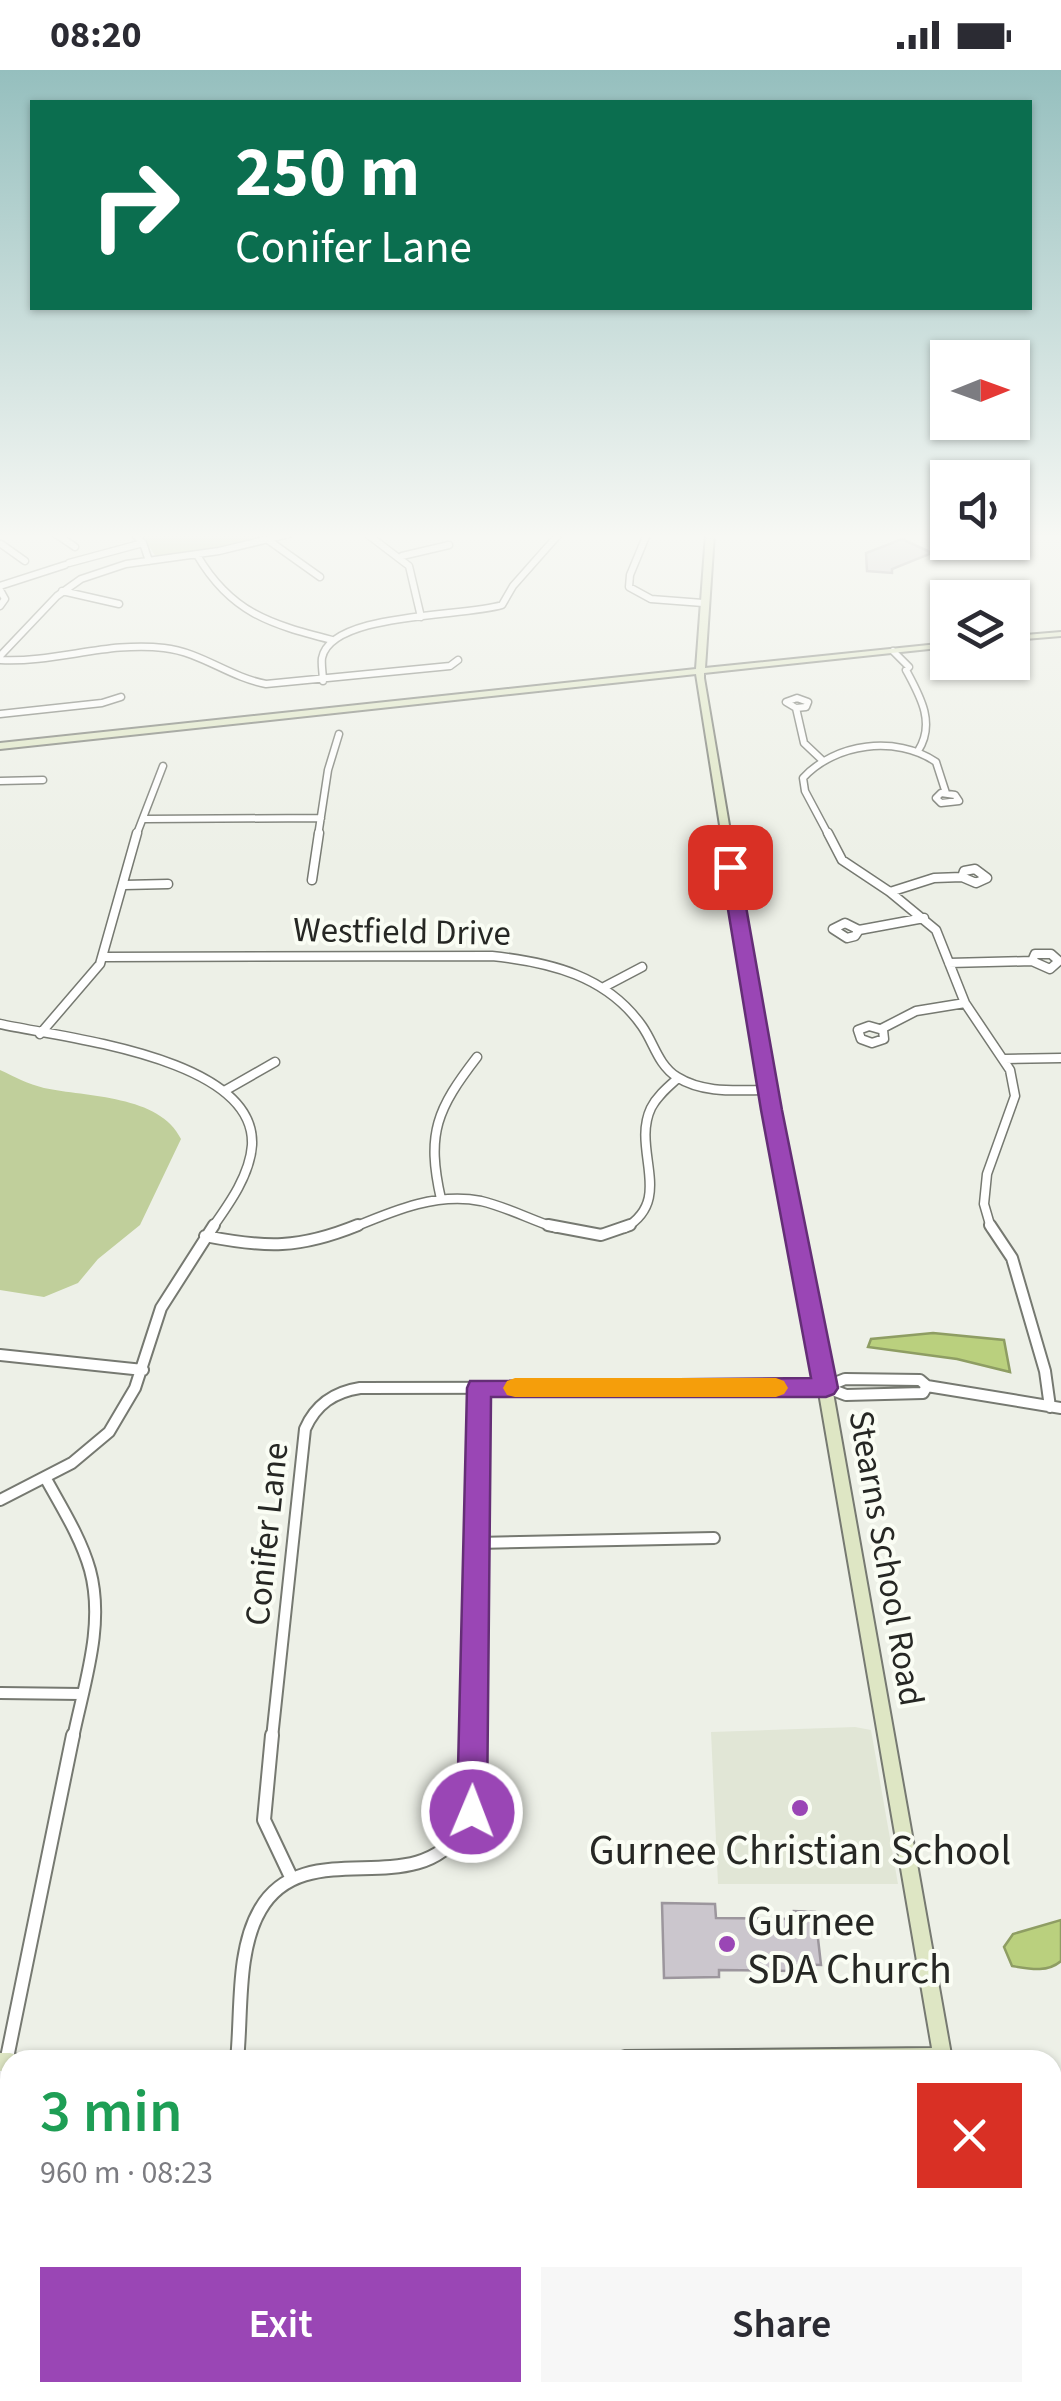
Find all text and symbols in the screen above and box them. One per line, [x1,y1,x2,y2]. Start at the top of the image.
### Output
text: 08:20 [50,8,142,62]
text: 250 m [235,123,420,223]
icon: right [70,140,200,270]
text: Conifer Lane [235,216,472,280]
north arrow [930,340,1030,440]
map controls [930,340,1030,680]
button: sound [930,460,1030,560]
button: layers [930,580,1030,680]
pin [688,825,773,910]
icon: arrive [703,840,758,895]
street label: Westfield Drive [293,905,511,959]
street label: Stearns School Road [835,1406,937,1710]
street label: Conifer Lane [233,1440,301,1628]
position arrow [420,1760,524,1864]
marker: Gurnee Christian School [789,1797,811,1819]
place label: Gurnee Christian School [589,1821,1011,1881]
place label: Gurnee SDA Church [747,1892,952,2000]
marker: Gurnee SDA Church [716,1933,738,1955]
text: 3 min [40,2070,183,2155]
button: close [917,2083,1022,2188]
text: 960 m · 08:23 [40,2150,213,2196]
button: Exit [40,2267,521,2382]
button: Share [541,2267,1022,2382]

